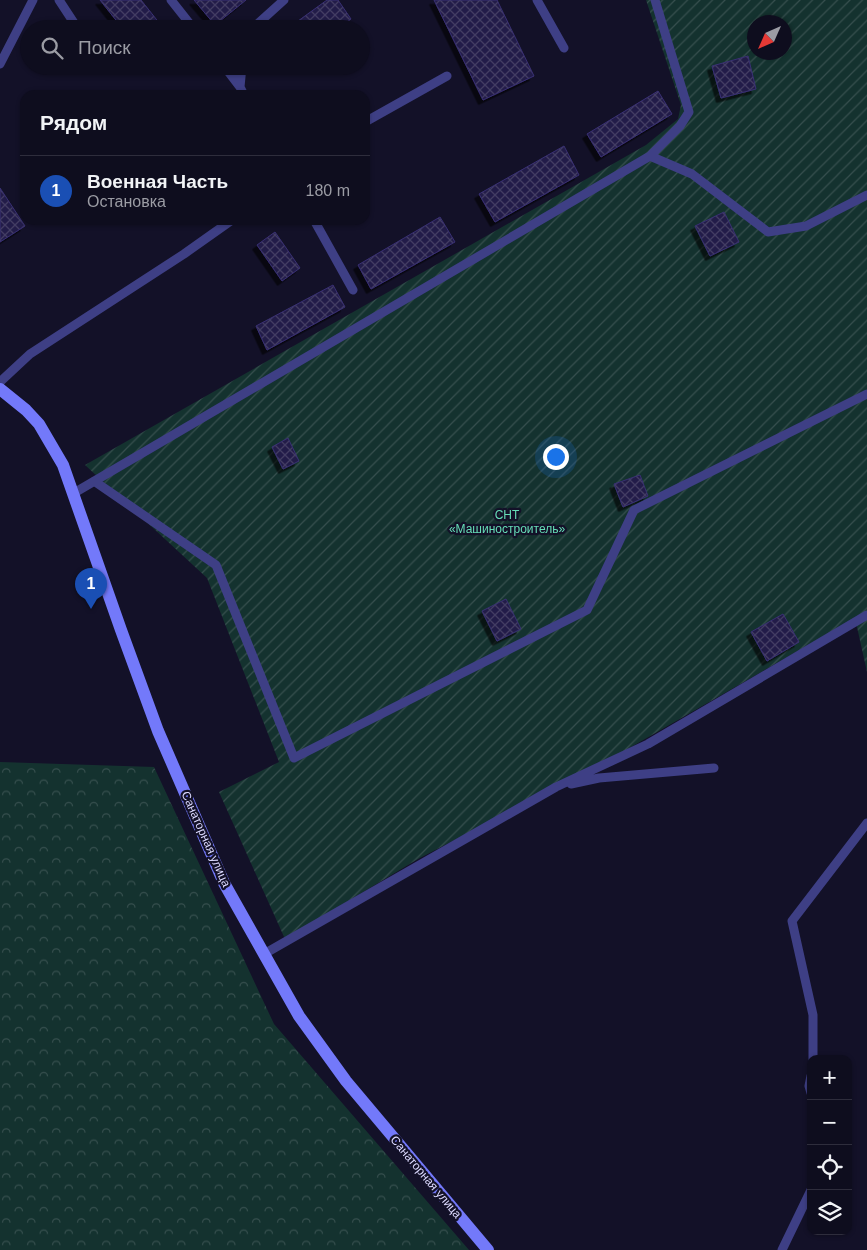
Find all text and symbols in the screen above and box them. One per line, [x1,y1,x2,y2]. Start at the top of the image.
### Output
north arrow [747,15,792,60]
search box [20,20,370,75]
icon: search [38,34,66,62]
text: Поиск [78,37,131,58]
text: Рядом [40,111,107,134]
text: Военная Часть [87,171,228,192]
text: 1 [52,182,60,199]
text: 180 m [306,182,350,199]
text: Остановка [87,193,166,210]
your location [543,444,569,470]
park label: СНТ «Машиностроитель» [449,508,565,536]
pin: 1 [75,568,107,609]
street label: Санаторная улица [179,789,234,889]
map controls [807,1055,852,1235]
button: + [807,1055,852,1100]
button: − [807,1100,852,1145]
street label: Санаторная улица [387,1133,465,1221]
button: locate [807,1145,852,1190]
button: layers [807,1190,852,1235]

